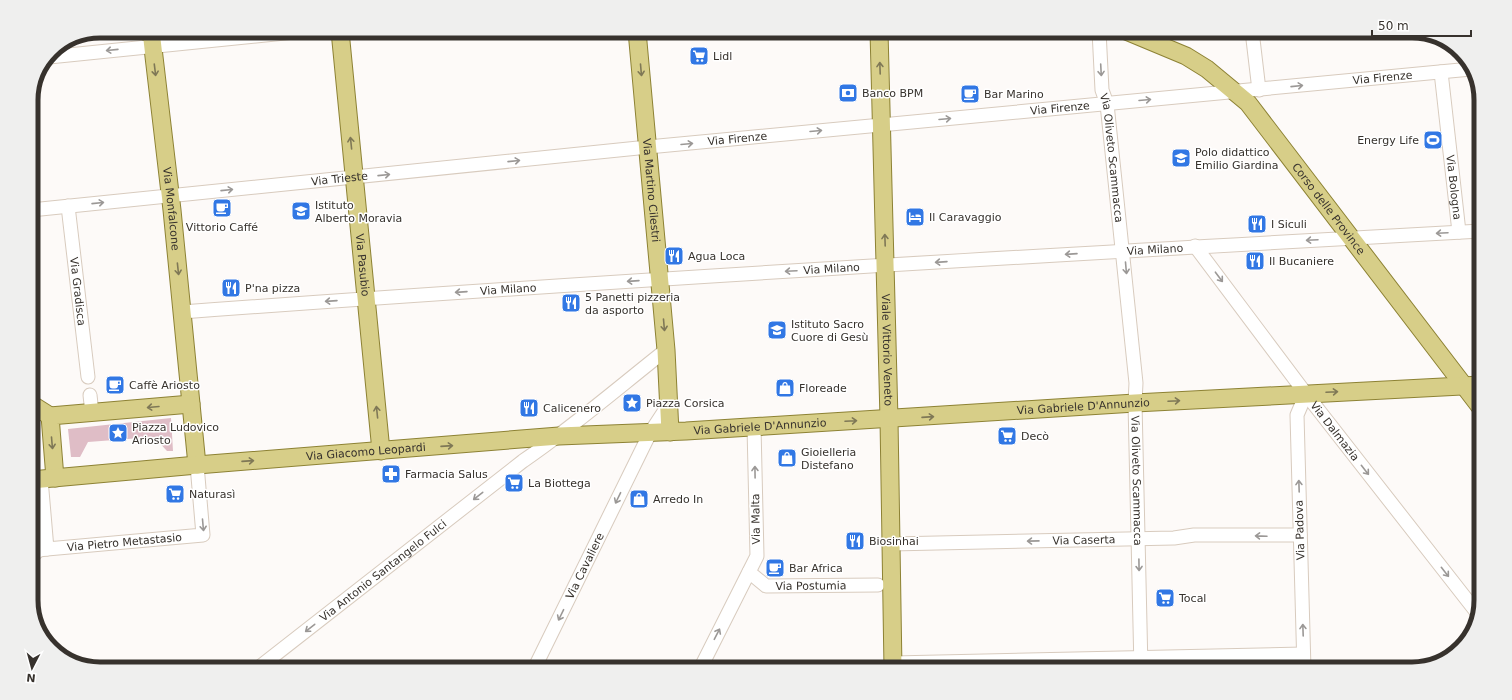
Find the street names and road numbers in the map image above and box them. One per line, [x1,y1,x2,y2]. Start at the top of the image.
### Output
street label: Via Firenze [1352,68,1413,87]
street label: Via Oliveto Scammacca [1097,91,1126,223]
street label: Via Firenze [1030,99,1091,117]
street label: Via Firenze [707,129,768,148]
street label: Via Martino Cilestri [640,138,663,243]
street label: Via Bologna [1444,154,1464,220]
street label: Corso delle Province [1290,160,1368,257]
street label: Via Monfalcone [161,166,182,251]
street label: Via Trieste [310,169,369,188]
street label: Via Pasubio [353,233,372,297]
street label: Via Milano [1126,241,1184,257]
street label: Via Gradisca [68,256,88,326]
street label: Via Milano [803,260,861,277]
street label: Via Milano [479,281,537,298]
street label: Viale Vittorio Veneto [879,294,895,406]
street label: Via Gabriele D'Annunzio [1016,396,1150,417]
street label: Via Dalmazia [1308,399,1362,463]
street label: Via Oliveto Scammacca [1129,415,1145,546]
street label: Via Gabriele D'Annunzio [693,416,827,437]
street label: Via Giacomo Leopardi [305,440,426,463]
street label: Via Malta [749,493,763,545]
street label: Via Padova [1292,500,1308,560]
street label: Via Antonio Santangelo Fulci [317,517,449,624]
street label: Via Pietro Metastasio [66,530,183,554]
street label: Via Cavaliere [563,530,607,601]
street label: Via Caserta [1052,533,1116,547]
street label: Via Postumia [775,579,847,592]

